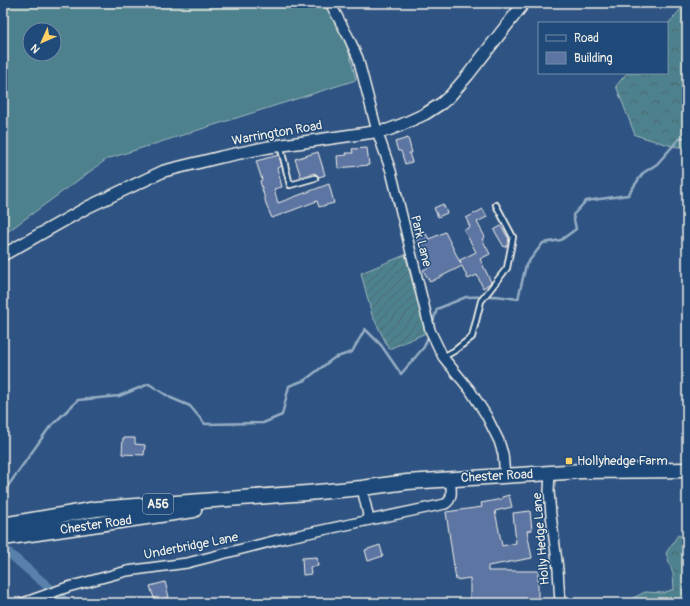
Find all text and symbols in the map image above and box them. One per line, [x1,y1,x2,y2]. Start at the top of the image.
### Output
north arrow [22,22,62,62]
legend [538,22,668,74]
text: Road [574,31,599,46]
text: N [28,41,43,56]
text: Building [574,51,613,66]
street label: Warrington Road [230,117,324,149]
street label: Park Lane [407,214,435,269]
place label: Hollyhedge Farm [577,453,668,469]
marker: Hollyhedge Farm [564,456,574,466]
street label: Chester Road [460,466,534,486]
street label: Holly Hedge Lane [529,492,553,586]
road number: A56 [143,494,173,514]
street label: Chester Road [59,512,133,538]
street label: Underbridge Lane [143,529,240,563]

